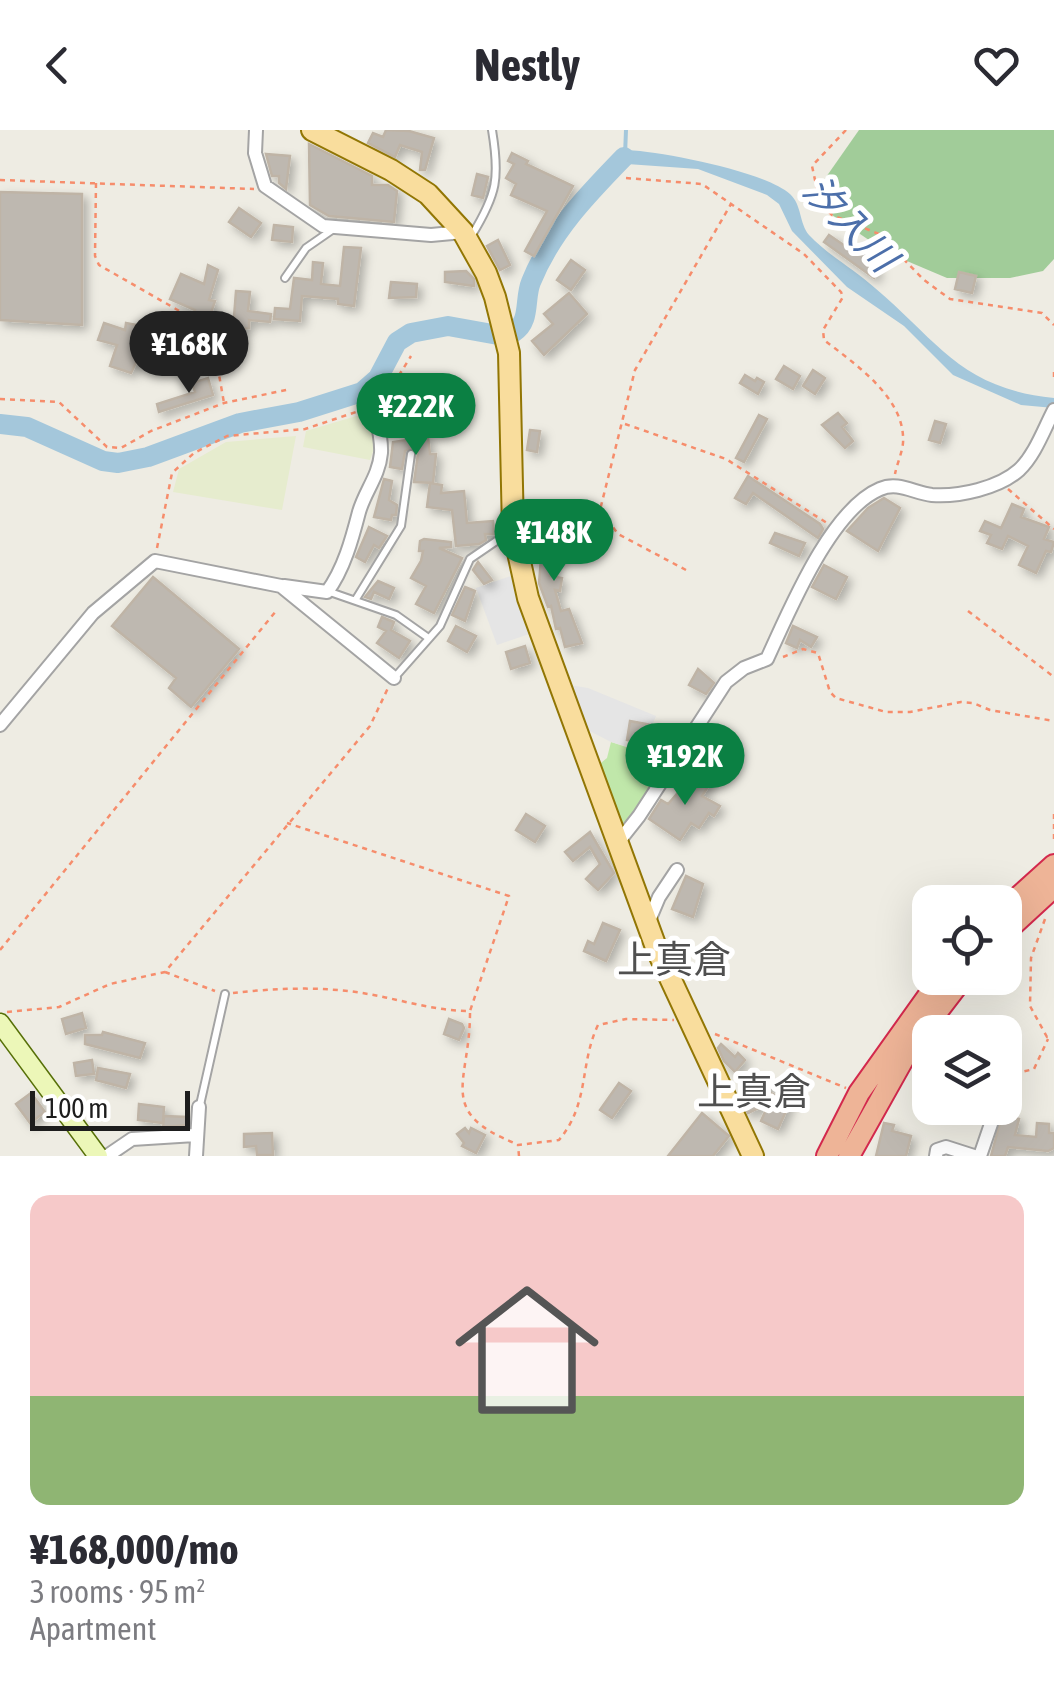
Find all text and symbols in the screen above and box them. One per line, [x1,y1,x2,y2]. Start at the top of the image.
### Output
icon: back [30,38,85,93]
icon: heart [969,38,1024,93]
text: Nestly [474,39,580,91]
water label: 汐入川 [795,168,908,282]
pin: ¥168K [119,311,259,396]
text: ¥168K [151,325,227,362]
pin: ¥222K [346,373,486,458]
text: ¥222K [378,387,454,424]
pin: ¥148K [484,499,624,584]
text: ¥148K [516,513,592,550]
pin: ¥192K [615,723,755,808]
text: ¥192K [647,737,723,774]
map controls [912,885,1022,1125]
button: locate [912,885,1022,995]
district label: 上真倉 [617,938,731,981]
button: layers [912,1015,1022,1125]
district label: 上真倉 [697,1070,811,1113]
scale bar [30,1086,190,1130]
text: 100 m [45,1092,108,1124]
icon: home [437,1260,617,1440]
text: ¥168,000/mo [30,1525,239,1573]
text: 3 rooms · 95 m² [30,1573,205,1610]
text: Apartment [30,1610,156,1647]

